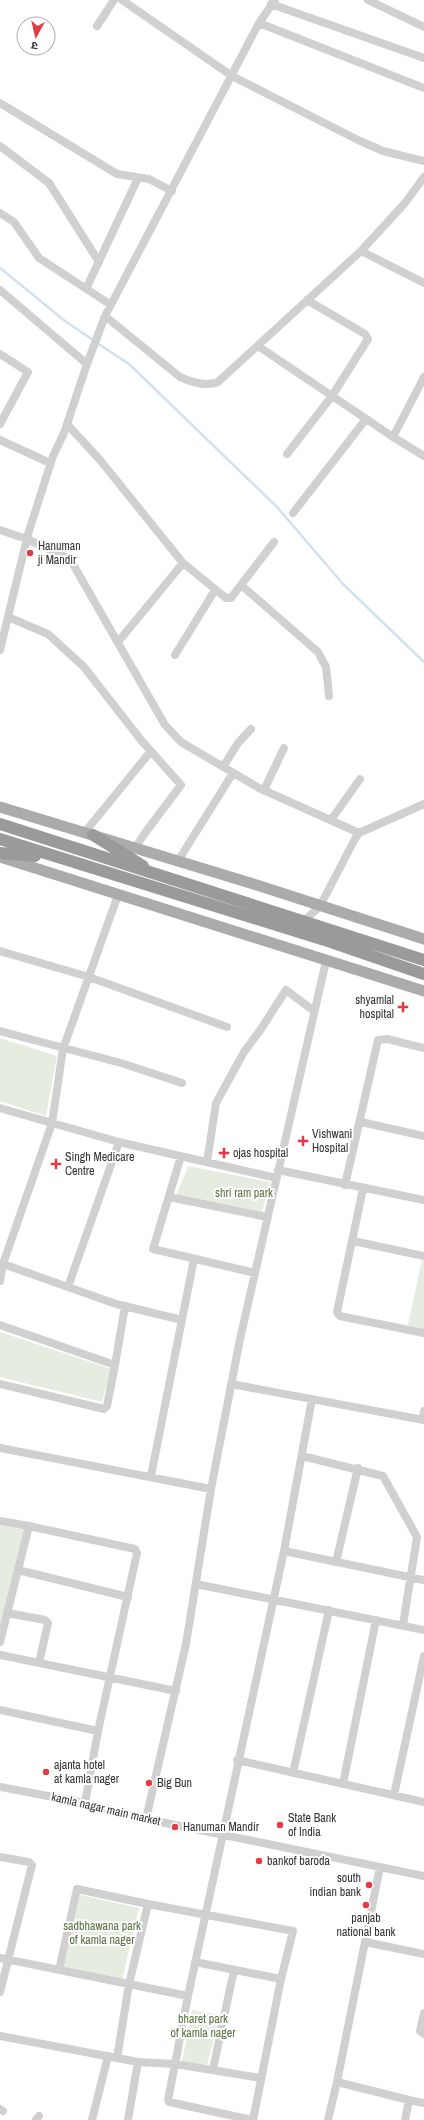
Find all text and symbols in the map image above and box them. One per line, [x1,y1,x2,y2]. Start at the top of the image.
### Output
north arrow [16,16,56,56]
text: उ [30,38,39,53]
place label: Hanuman ji Mandir [37,538,81,568]
marker: Hanuman ji Mandir [25,548,35,558]
place label: shyamlal hospital [355,992,394,1022]
marker: shyamlal hospital [397,1001,409,1013]
place label: Vishwani Hospital [312,1126,352,1156]
marker: Vishwani Hospital [297,1135,309,1147]
place label: ojas hospital [233,1145,288,1161]
marker: ojas hospital [218,1147,230,1159]
place label: Singh Medicare Centre [65,1149,134,1179]
marker: Singh Medicare Centre [50,1158,62,1170]
park label: shri ram park [215,1185,273,1201]
place label: ajanta hotel at kamla nager [54,1757,120,1787]
marker: ajanta hotel at kamla nager [41,1767,51,1777]
place label: Big Bun [157,1775,192,1791]
marker: Big Bun [144,1778,154,1788]
street label: kamla nagar main market [50,1789,162,1829]
place label: State Bank of India [288,1810,336,1840]
place label: Hanuman Mandir [183,1819,260,1835]
marker: State Bank of India [275,1820,285,1830]
marker: Hanuman Mandir [170,1822,180,1832]
place label: bankof baroda [267,1853,330,1869]
marker: bankof baroda [254,1856,264,1866]
place label: south indian bank [310,1870,361,1900]
marker: south indian bank [364,1880,374,1890]
marker: panjab national bank [361,1900,371,1910]
place label: panjab national bank [336,1910,396,1940]
park label: sadbhawana park of kamla nager [63,1918,141,1948]
park label: bharet park of kamla nager [170,2011,236,2041]

